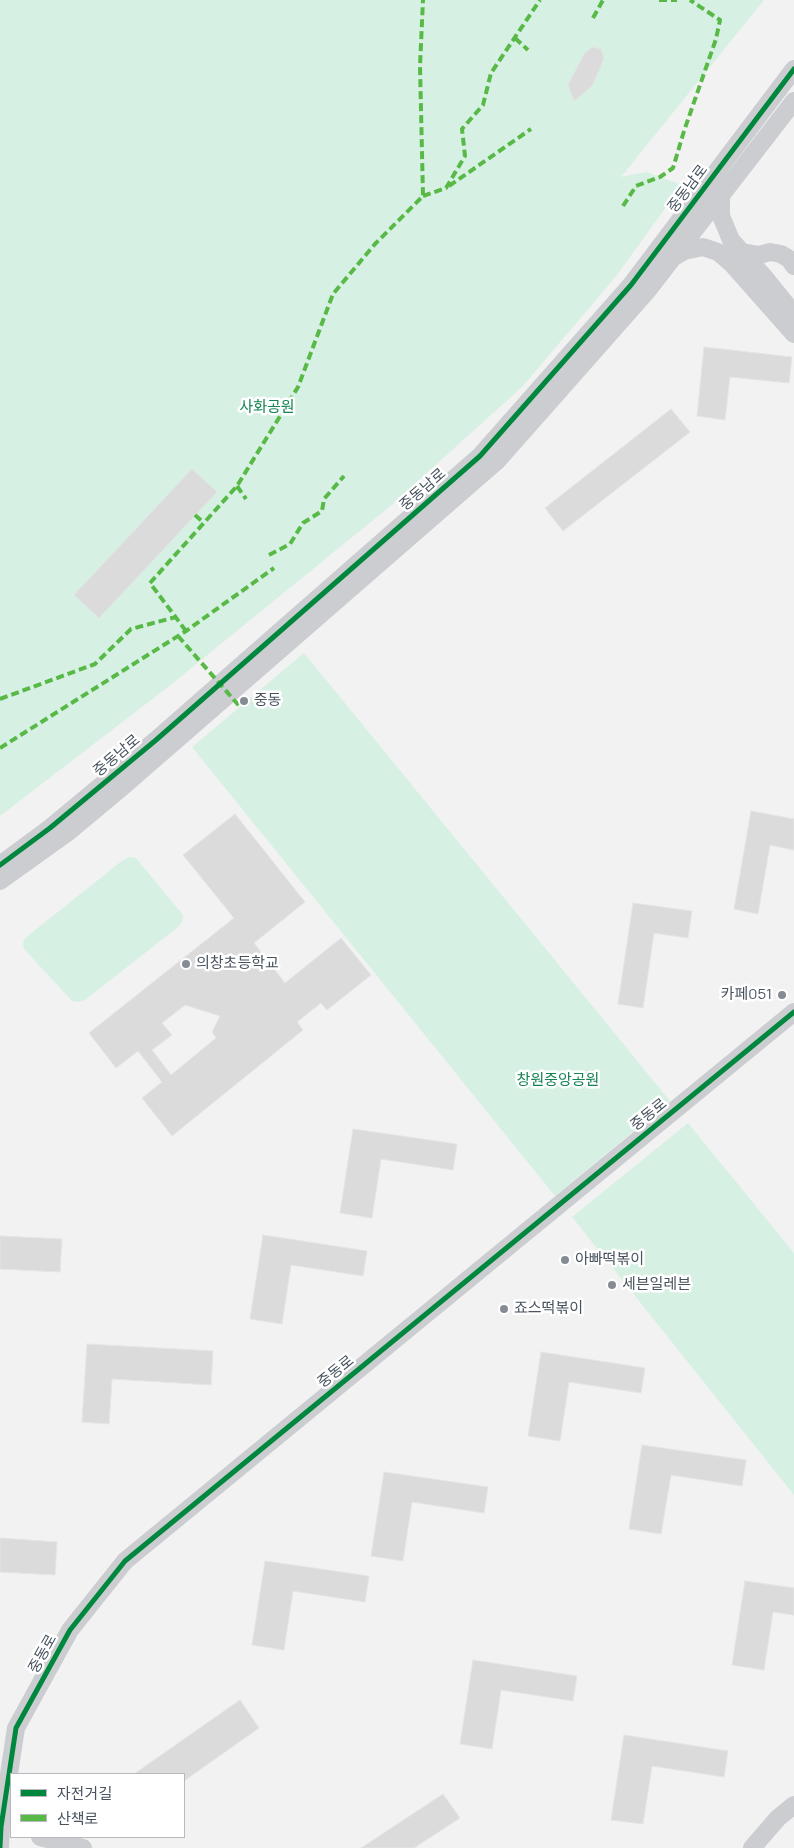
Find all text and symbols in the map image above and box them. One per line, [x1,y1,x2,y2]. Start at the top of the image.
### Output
street label: 중동남로 [664,162,712,216]
park label: 사화공원 [239,399,295,417]
street label: 중동남로 [396,465,450,515]
place label: 중동 [254,692,282,710]
marker: 중동 [238,695,250,707]
street label: 중동남로 [90,731,144,781]
place label: 의창초등학교 [196,955,279,973]
marker: 의창초등학교 [180,958,192,970]
place label: 카페051 [721,986,772,1004]
marker: 카페051 [776,989,788,1001]
park label: 창원중앙공원 [517,1072,599,1090]
street label: 중동로 [627,1095,671,1135]
place label: 아빠떡볶이 [575,1251,644,1269]
marker: 아빠떡볶이 [559,1254,571,1266]
place label: 세븐일레븐 [622,1276,691,1294]
marker: 세븐일레븐 [606,1279,618,1291]
place label: 죠스떡볶이 [514,1300,583,1318]
marker: 죠스떡볶이 [498,1303,510,1315]
street label: 중동로 [314,1352,358,1392]
street label: 중동로 [25,1632,61,1676]
legend [10,1773,185,1838]
text: 자전거길 [57,1783,112,1804]
text: 산책로 [57,1808,98,1829]

